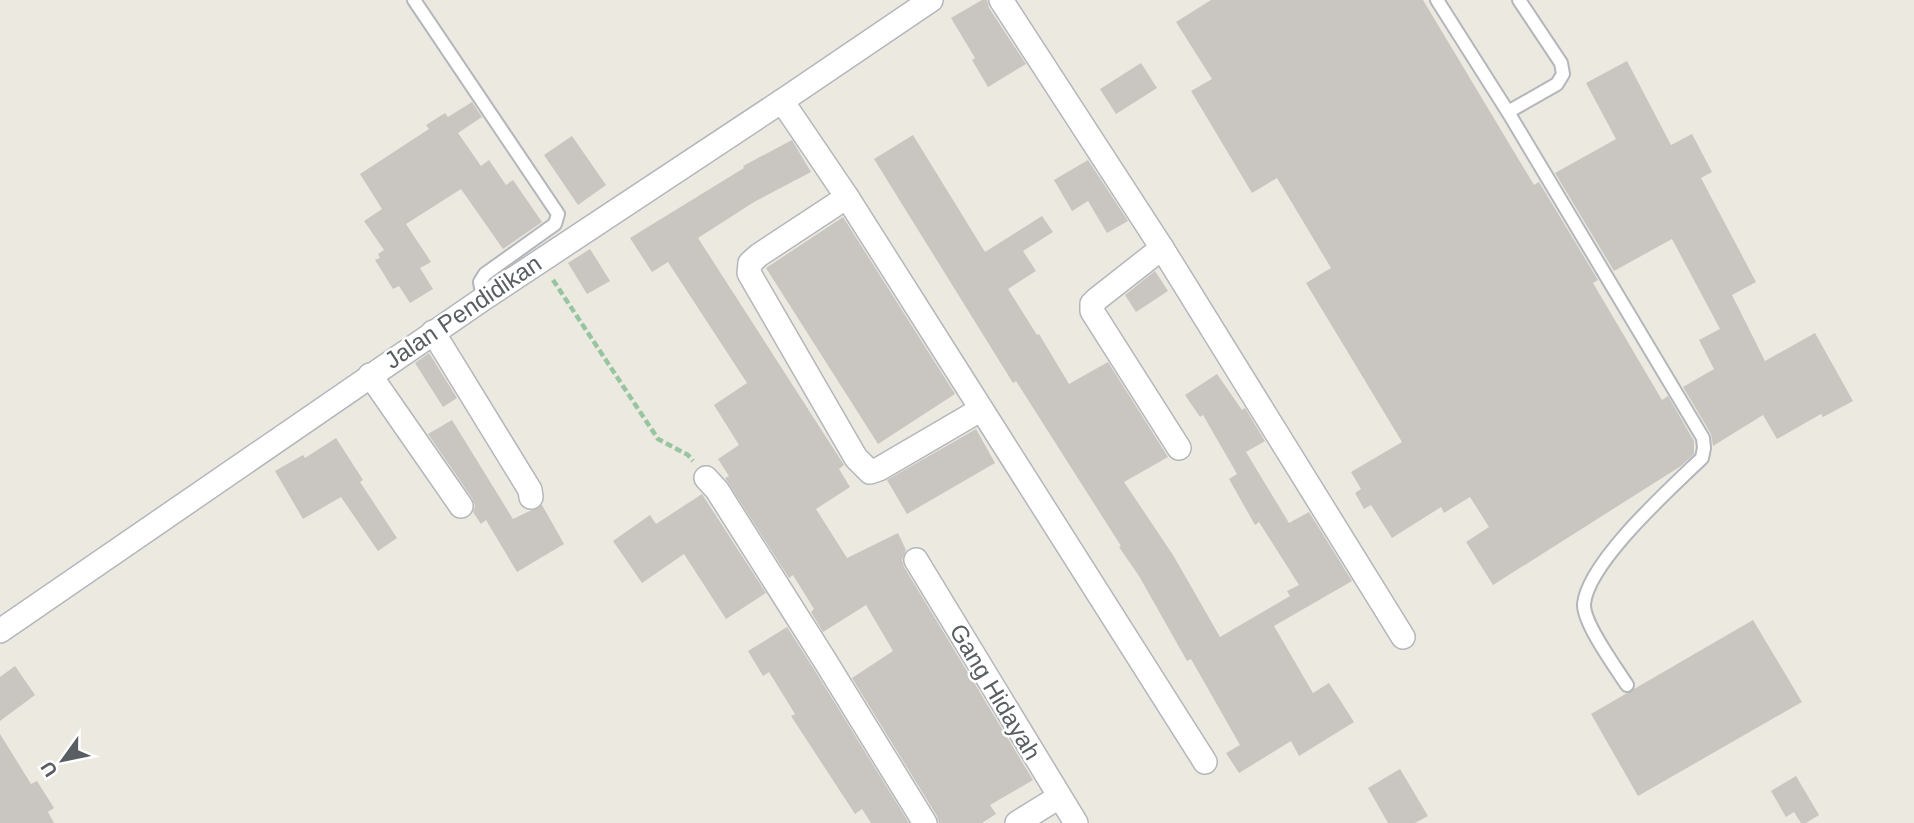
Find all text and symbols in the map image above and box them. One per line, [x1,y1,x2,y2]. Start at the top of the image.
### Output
street label: Jalan Pendidikan [379,249,546,374]
street label: Gang Hidayah [944,619,1047,764]
north arrow [28,725,98,795]
text: U [37,758,62,780]

